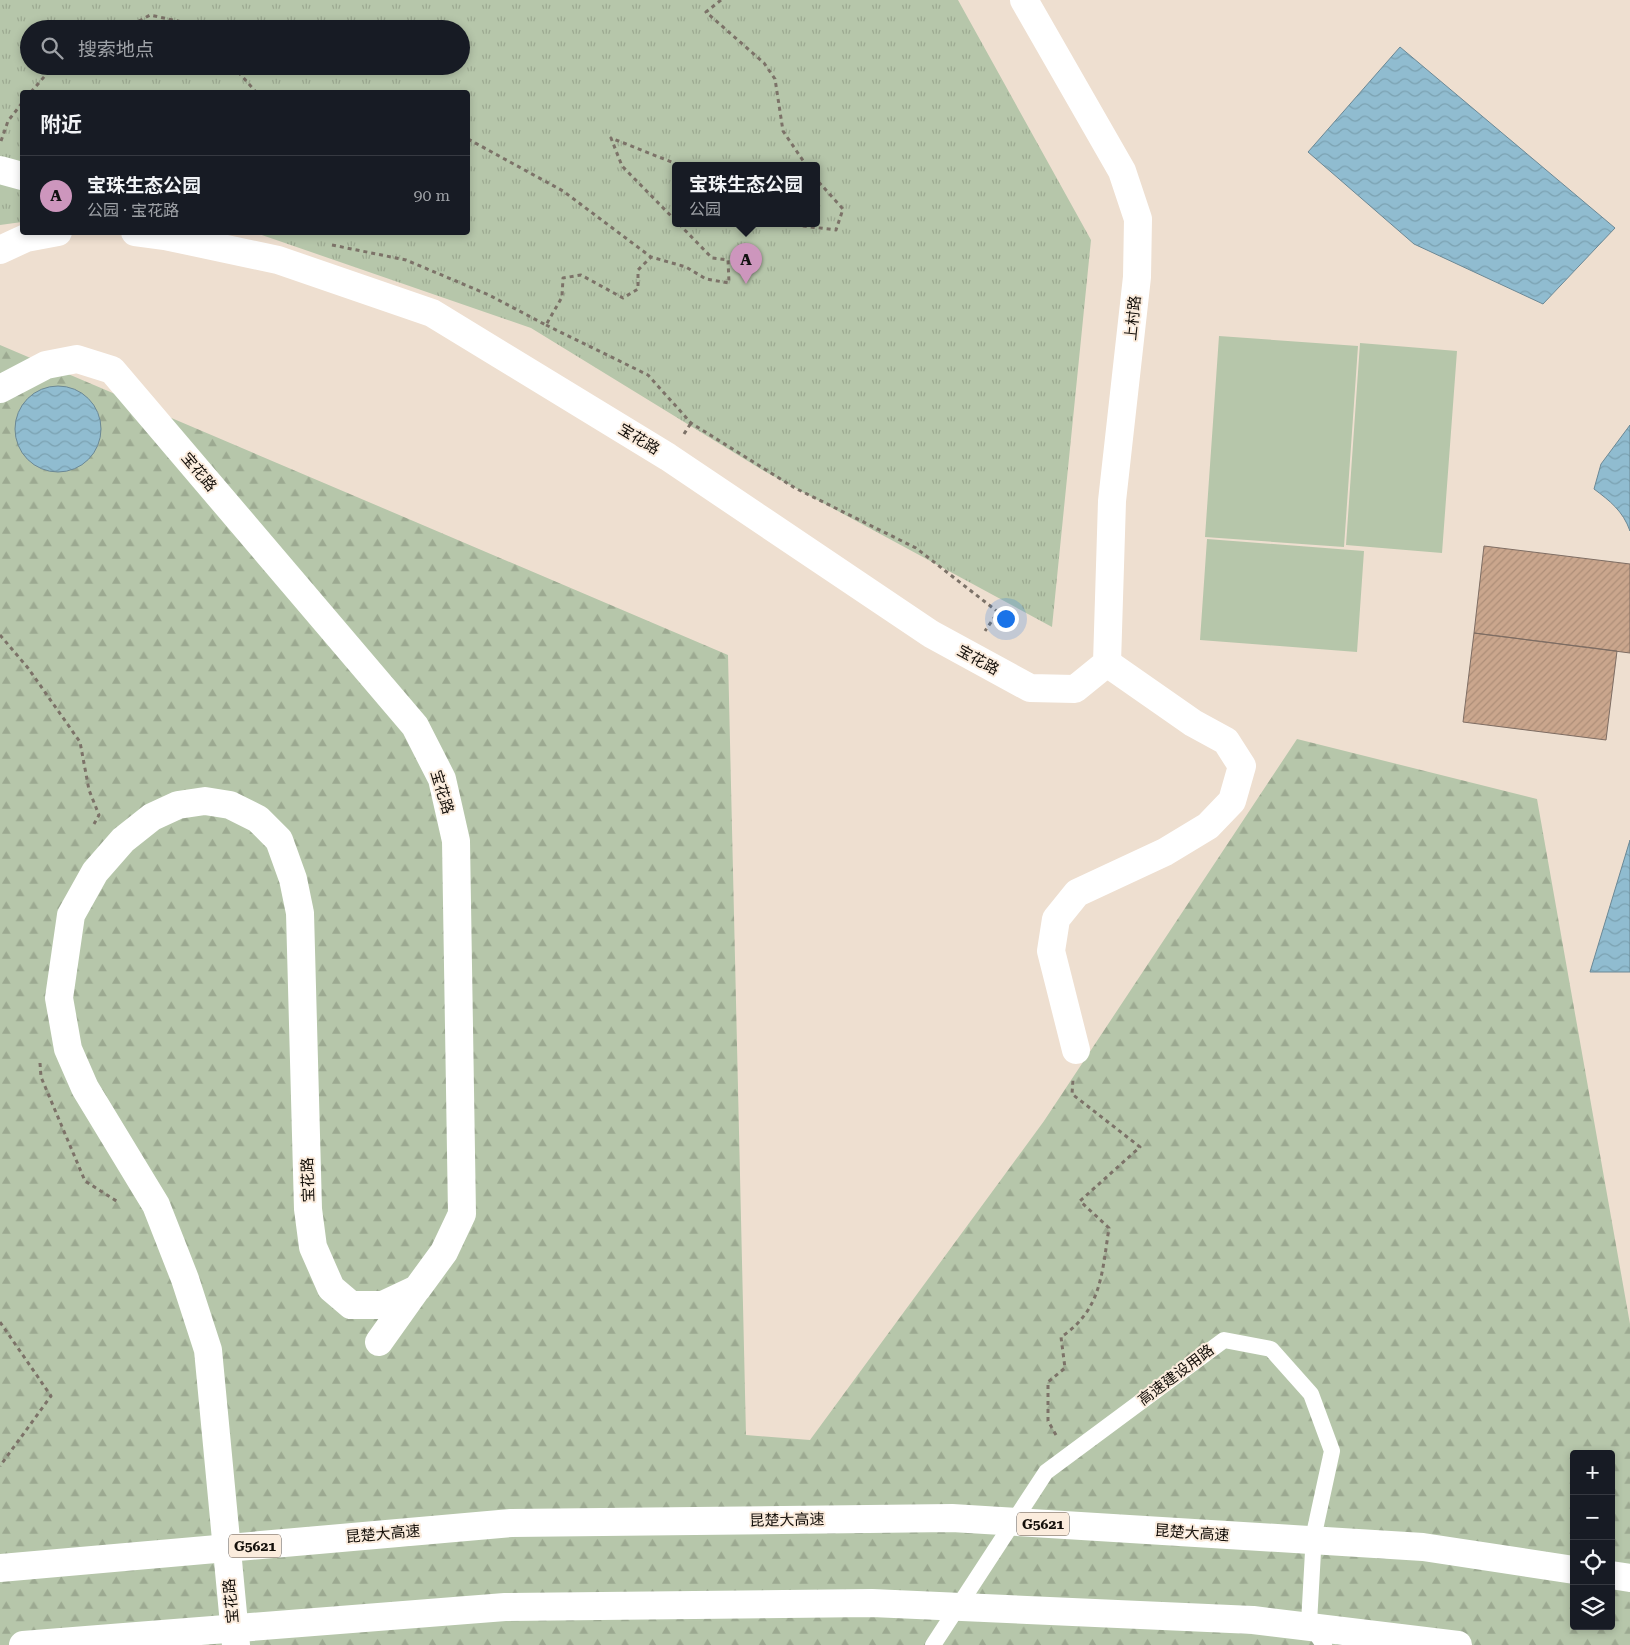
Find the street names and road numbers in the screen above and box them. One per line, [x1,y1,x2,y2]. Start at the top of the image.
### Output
street label: 上村路 [1122,295,1144,341]
street label: 宝花路 [615,420,663,458]
street label: 宝花路 [178,449,220,495]
street label: 宝花路 [954,641,1002,679]
street label: 宝花路 [427,768,457,816]
street label: 宝花路 [298,1157,318,1203]
street label: 高速建设用路 [1135,1341,1217,1409]
street label: 昆楚大高速 [749,1510,825,1530]
road number: G5621 [1017,1512,1069,1536]
street label: 昆楚大高速 [1154,1521,1230,1545]
street label: 昆楚大高速 [345,1522,421,1546]
road number: G5621 [229,1534,281,1558]
street label: 宝花路 [220,1578,242,1624]

